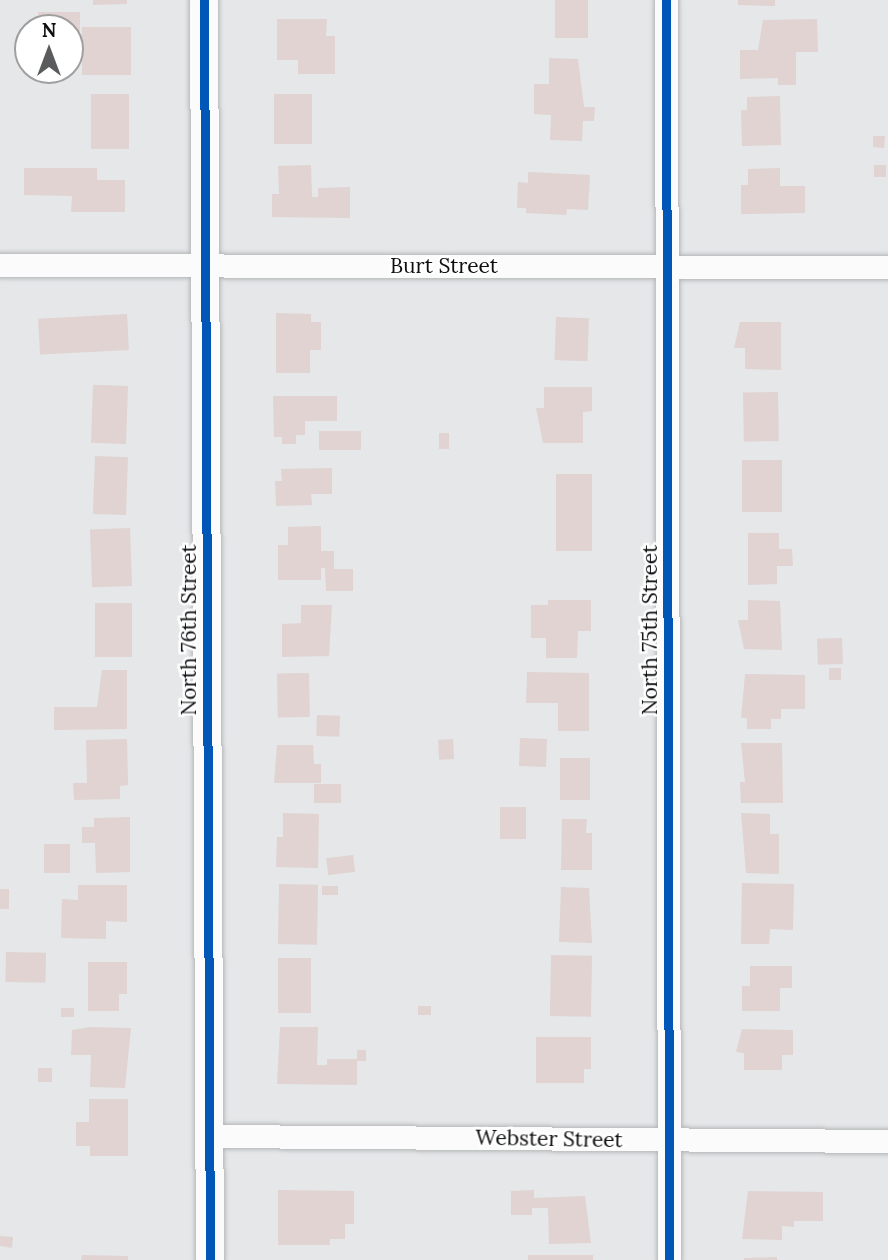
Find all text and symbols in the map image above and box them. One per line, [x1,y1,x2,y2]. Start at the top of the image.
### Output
north arrow [14,14,84,84]
text: N [42,18,56,42]
street label: Burt Street [390,253,498,279]
street label: North 76th Street [176,544,202,716]
street label: North 75th Street [637,545,663,715]
street label: Webster Street [475,1125,623,1153]

